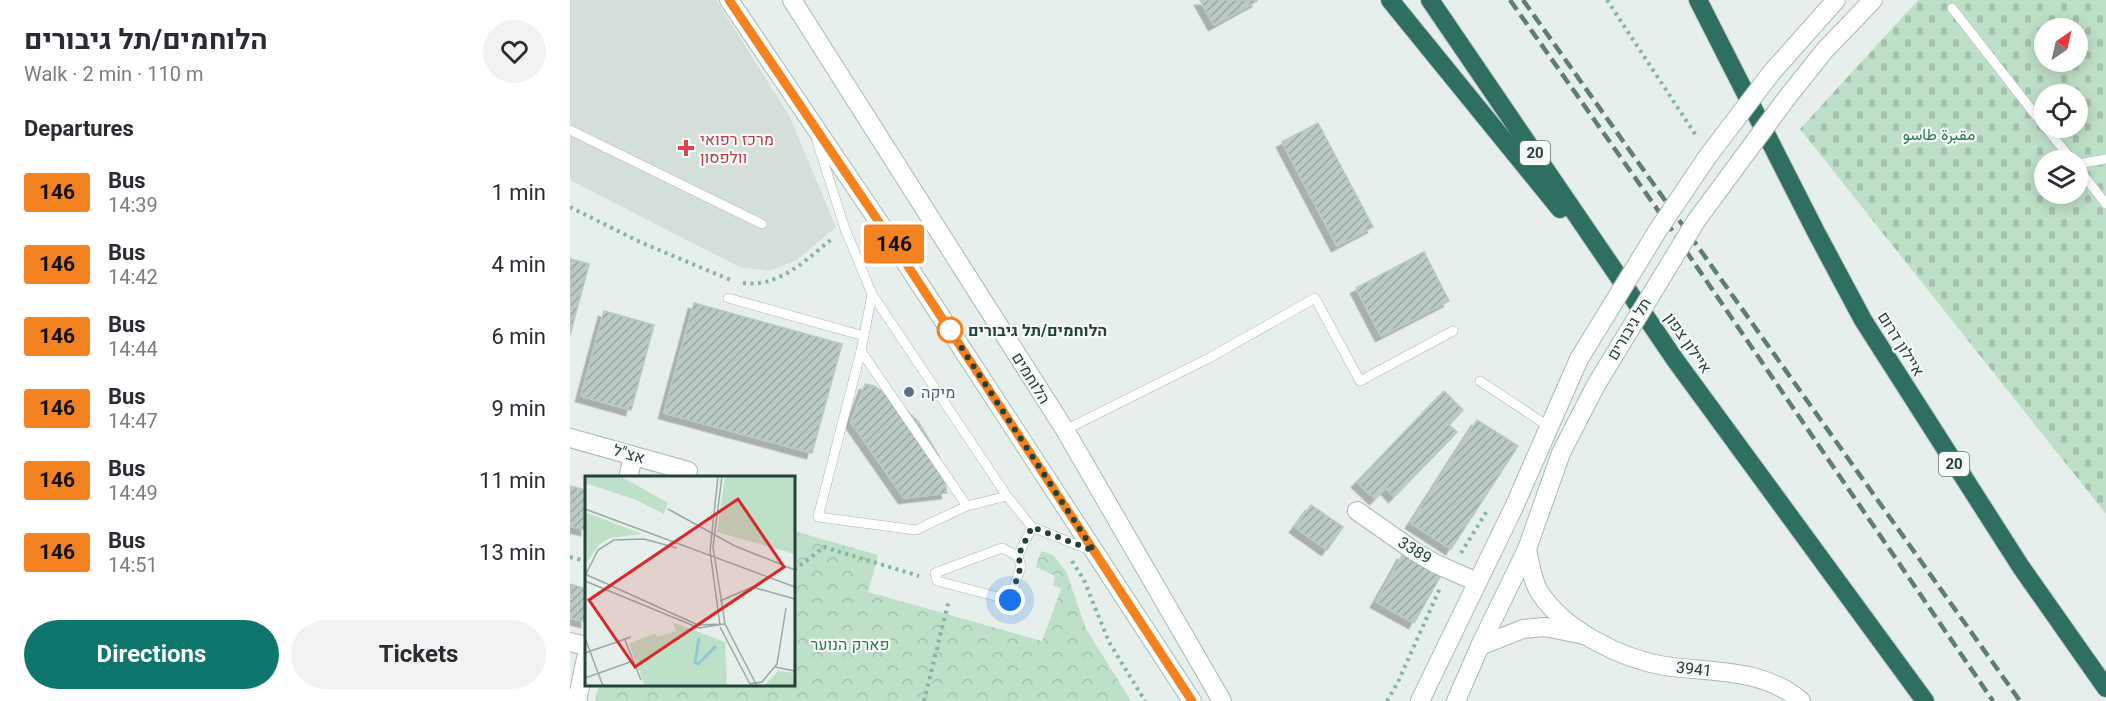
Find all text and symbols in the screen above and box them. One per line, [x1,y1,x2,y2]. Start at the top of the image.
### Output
north arrow [2034,18,2088,72]
map controls [2034,18,2088,204]
button: heart [483,20,546,83]
text: הלוחמים/תל גיבורים [24,23,268,56]
text: Walk · 2 min · 110 m [24,62,203,86]
button: locate [2034,84,2088,138]
text: Departures [24,116,134,141]
park label: مقبرة طاسو [1903,125,1975,145]
place label: מרכז רפואי וולפסון [700,130,774,167]
marker: מרכז רפואי וולפסון [677,139,695,157]
road number: 20 [1520,141,1550,165]
button: layers [2034,150,2088,204]
text: Bus [108,168,146,193]
text: 146 [39,180,75,204]
text: 1 min [491,180,546,205]
text: 14:39 [108,193,158,217]
line badge: 146 [860,224,928,264]
text: 146 [876,232,912,256]
text: Bus [108,240,146,265]
text: 146 [39,252,75,276]
text: 4 min [491,252,546,277]
text: 14:42 [108,265,158,289]
street label: תל גיבורים [1603,294,1655,364]
street label: איילון דרום [1874,308,1928,380]
street label: איילון צפון [1660,309,1716,377]
text: Bus [108,312,146,337]
marker: הלוחמים/תל גיבורים [937,317,963,343]
place label: הלוחמים/תל גיבורים [968,321,1107,340]
text: 146 [39,324,75,348]
text: 6 min [491,324,546,349]
text: 14:44 [108,337,158,361]
street label: הלוחמים [1008,349,1054,407]
place label: מיקה [921,383,955,402]
text: Bus [108,384,146,409]
marker: מיקה [902,385,916,399]
text: 146 [39,396,75,420]
text: 9 min [491,396,546,421]
text: 14:47 [108,409,158,433]
street label: אצ"ל [611,440,647,468]
road number: 20 [1939,452,1969,476]
text: Bus [108,456,146,481]
text: 146 [39,468,75,492]
text: 11 min [479,468,546,493]
inset map [585,476,795,686]
text: 14:49 [108,481,158,505]
text: Bus [108,528,146,553]
street label: 3389 [1395,532,1435,568]
text: 146 [39,540,75,564]
text: 13 min [479,540,546,565]
text: 14:51 [108,553,158,577]
your location [995,585,1025,615]
button: Directions [24,620,279,689]
button: Tickets [291,620,546,689]
park label: פארק הנוער [810,635,890,654]
street label: 3941 [1675,658,1713,680]

